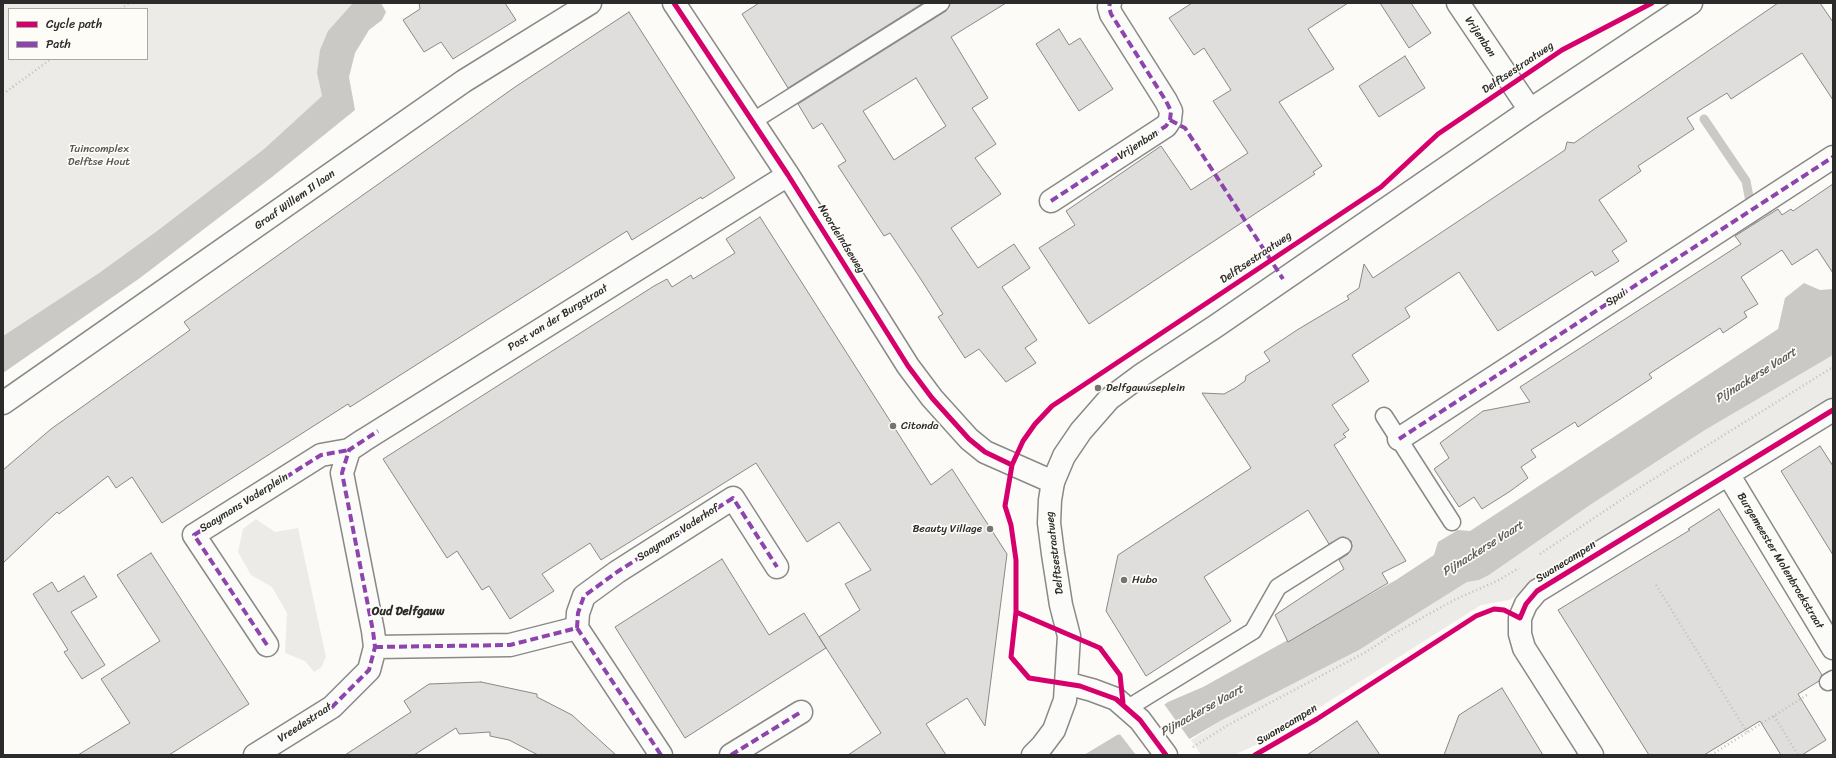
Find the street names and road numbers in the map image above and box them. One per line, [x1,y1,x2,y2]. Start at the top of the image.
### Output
street label: Vrijenban [1462,14,1498,60]
street label: Delftsestraatweg [1480,39,1556,97]
street label: Vrijenban [1115,127,1161,163]
street label: Graaf Willem II laan [252,167,338,233]
street label: Noordeindseweg [815,202,867,276]
street label: Delftsestraatweg [1218,229,1294,287]
street label: Post van der Burgstraat [506,282,610,354]
street label: Spui [1603,287,1629,309]
street label: Saaymans Vaderplein [197,470,291,536]
street label: Burgemeester Molenbroekstraat [1734,490,1826,632]
street label: Saaymans Vaderhof [635,502,721,564]
street label: Delftsestraatweg [1043,511,1067,595]
street label: Swanecampen [1533,538,1599,586]
street label: Vreedestraat [275,701,335,745]
street label: Swanecampen [1254,702,1320,748]

